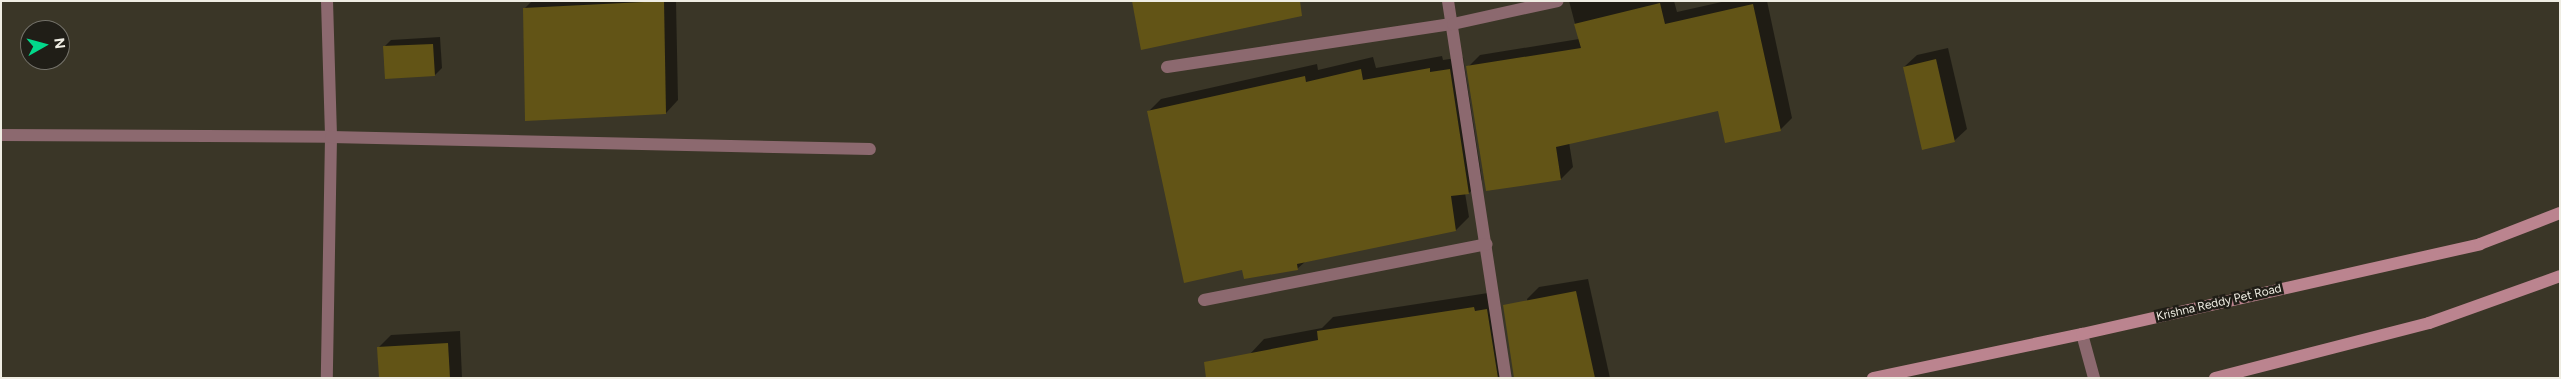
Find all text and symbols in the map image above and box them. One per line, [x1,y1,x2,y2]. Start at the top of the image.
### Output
north arrow [20,20,70,70]
text: N [50,37,68,50]
street label: Krishna Reddy Pet Road [2155,282,2283,324]

